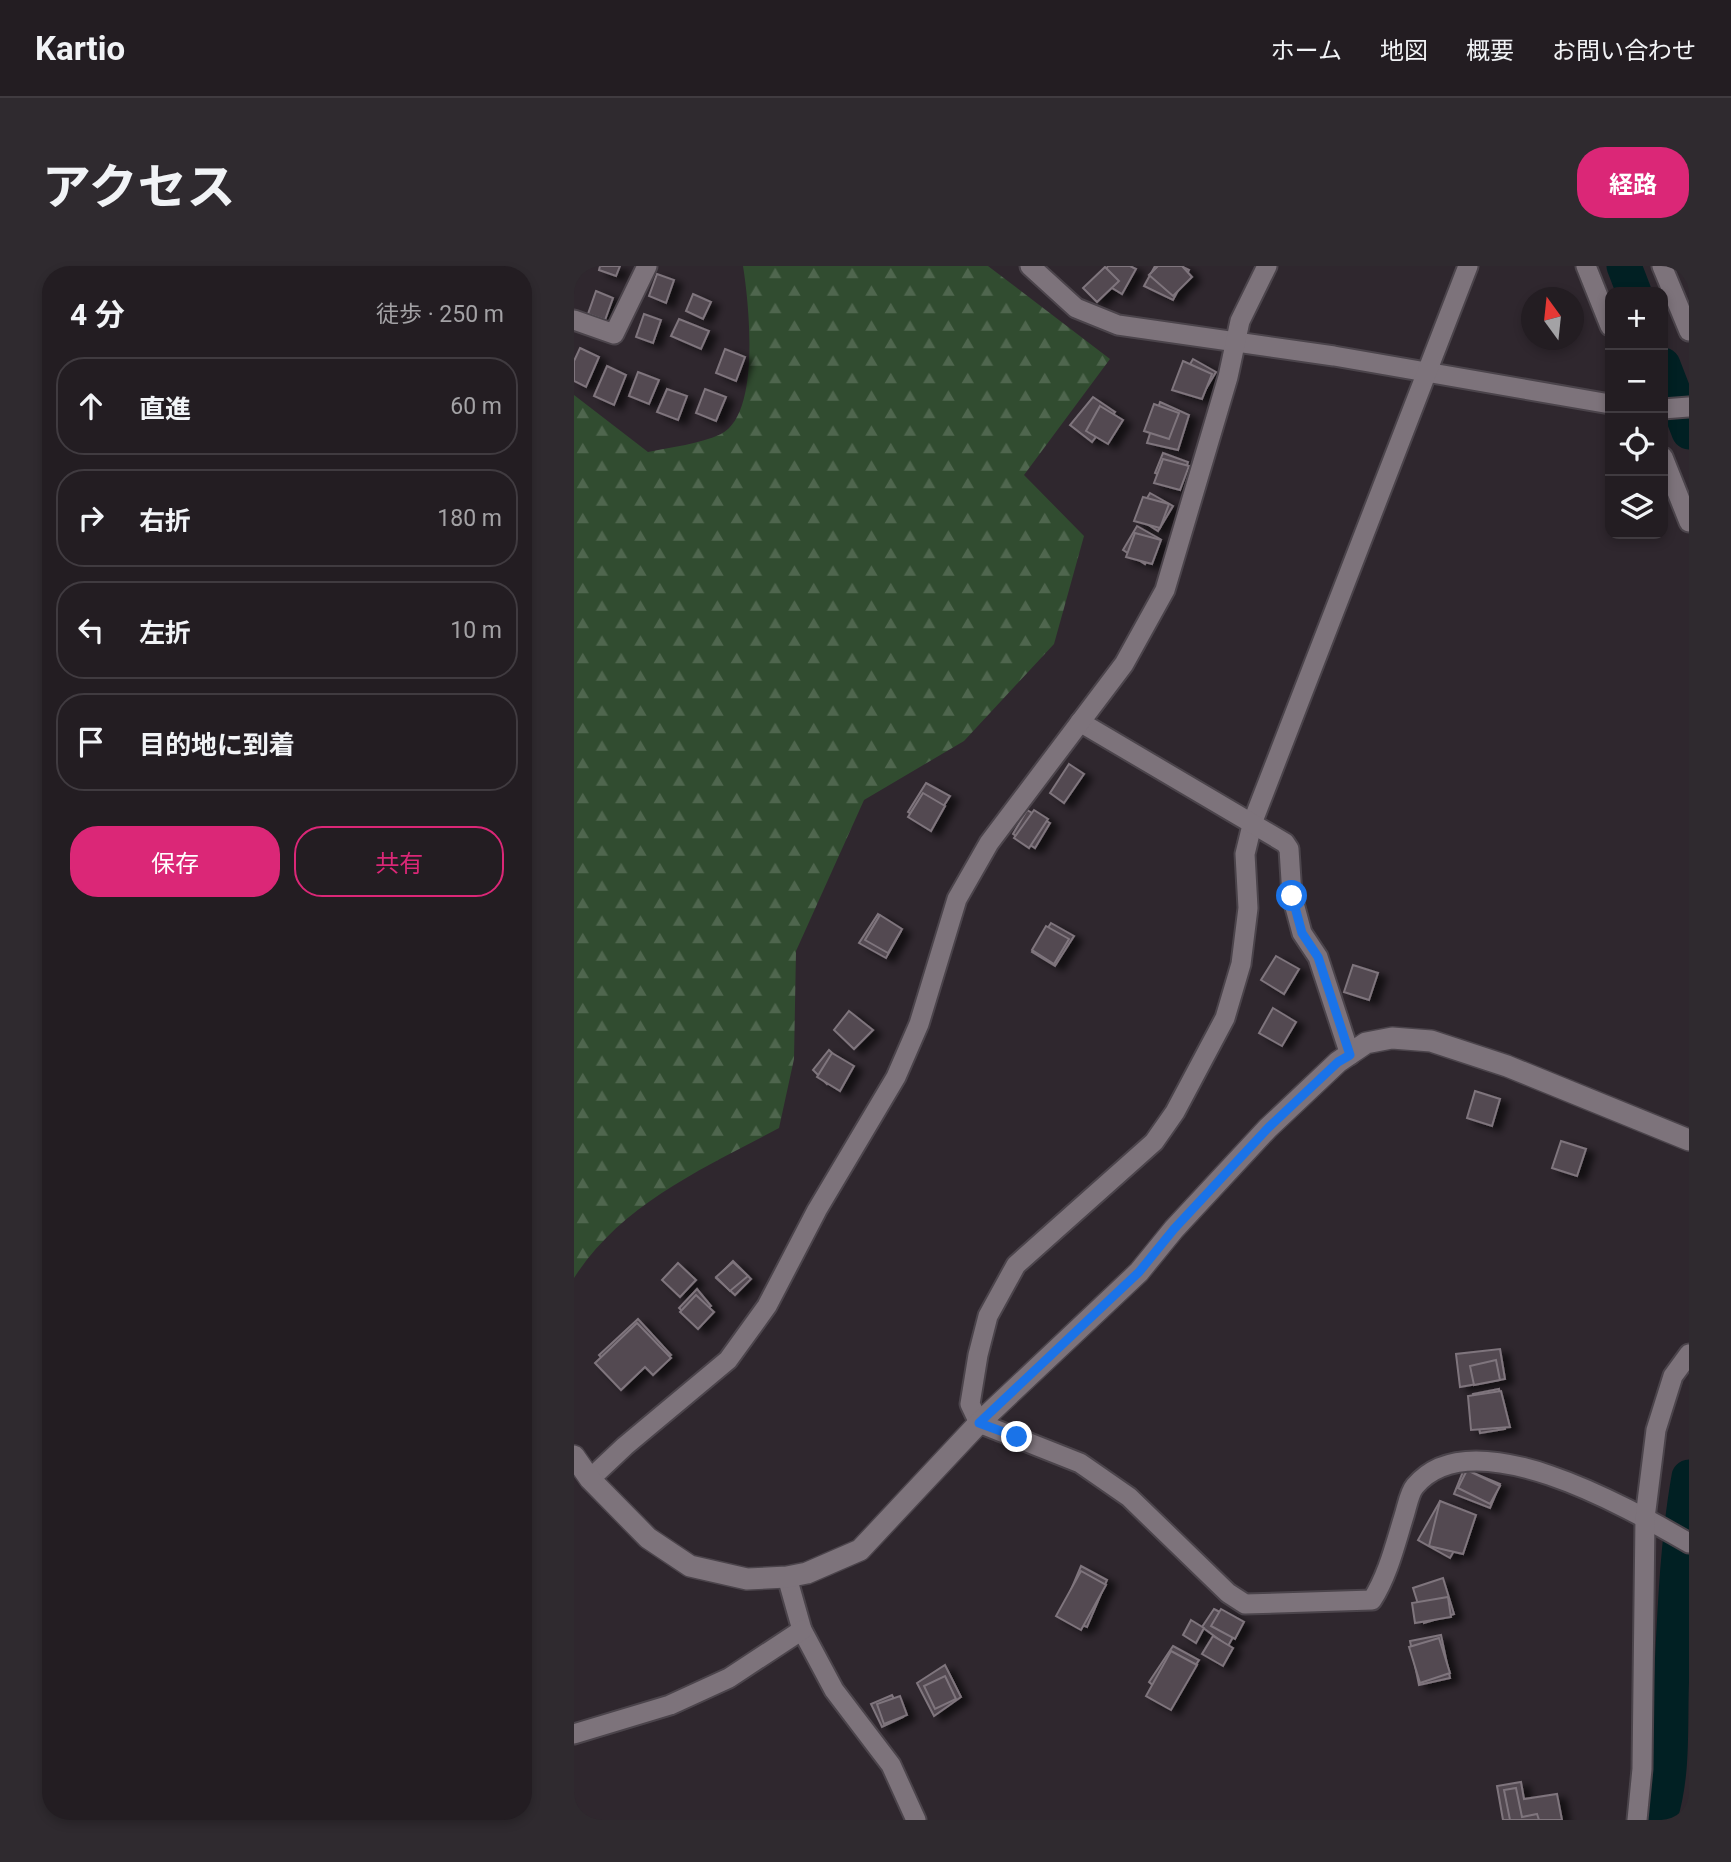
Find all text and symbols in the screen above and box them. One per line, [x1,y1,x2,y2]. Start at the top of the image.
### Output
text: Kartio [35,29,125,68]
text: ホーム [1271,37,1342,65]
text: 地図 [1380,37,1428,65]
text: 概要 [1466,37,1514,65]
text: お問い合わせ [1552,37,1696,65]
button: 経路 [1577,147,1689,218]
text: アクセス [42,159,236,216]
north arrow [1521,287,1584,350]
map controls [1605,287,1668,539]
button: + [1605,287,1668,350]
text: 4 分 [70,297,125,332]
text: 徒歩 · 250 m [376,301,504,328]
button: − [1605,350,1668,413]
icon: ahead [72,387,110,425]
text: 60 m [450,393,502,420]
text: 直進 [139,394,191,424]
button: locate [1605,413,1668,476]
button: layers [1605,476,1668,539]
icon: right [72,499,110,537]
text: 180 m [437,505,502,532]
text: 右折 [139,506,191,536]
icon: left [72,611,110,649]
text: 10 m [450,617,502,644]
text: 左折 [139,618,191,648]
icon: arrive [72,723,110,761]
text: 目的地に到着 [139,730,295,760]
button: 保存 [70,826,280,897]
button: 共有 [294,826,504,897]
route start [1276,880,1307,911]
route end [1001,1421,1032,1452]

